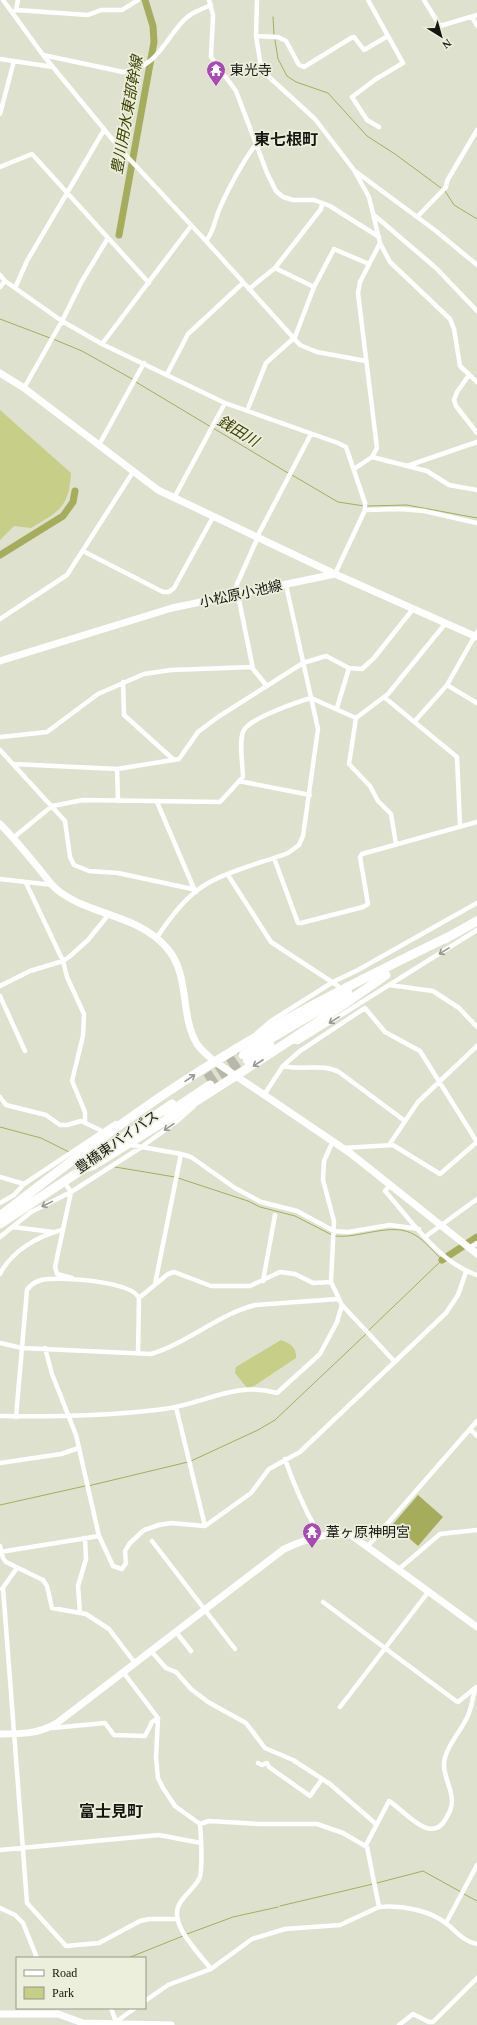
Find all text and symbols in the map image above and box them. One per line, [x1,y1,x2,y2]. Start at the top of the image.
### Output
north arrow [421,16,461,56]
text: N [440,37,454,51]
water label: 豊川用水東部幹線 [109,53,146,175]
temple icon: 東光寺 [205,59,227,87]
place label: 東光寺 [230,63,272,78]
district label: 東七根町 [254,131,318,148]
water label: 銭田川 [215,413,263,450]
street label: 小松原小池線 [198,578,284,610]
one-way arrow [439,947,450,955]
one-way arrow [329,1016,340,1024]
one-way arrow [252,1059,264,1067]
one-way arrow [184,1074,195,1082]
street label: 豊橋東バイパス [73,1108,161,1176]
one-way arrow [164,1123,175,1131]
one-way arrow [42,1201,54,1208]
temple icon: 葦ヶ原神明宮 [301,1521,323,1549]
place label: 葦ヶ原神明宮 [326,1525,410,1540]
district label: 富士見町 [79,1803,143,1820]
legend [16,1957,146,2009]
text: Road [52,1966,77,1980]
text: Park [52,1986,74,2000]

